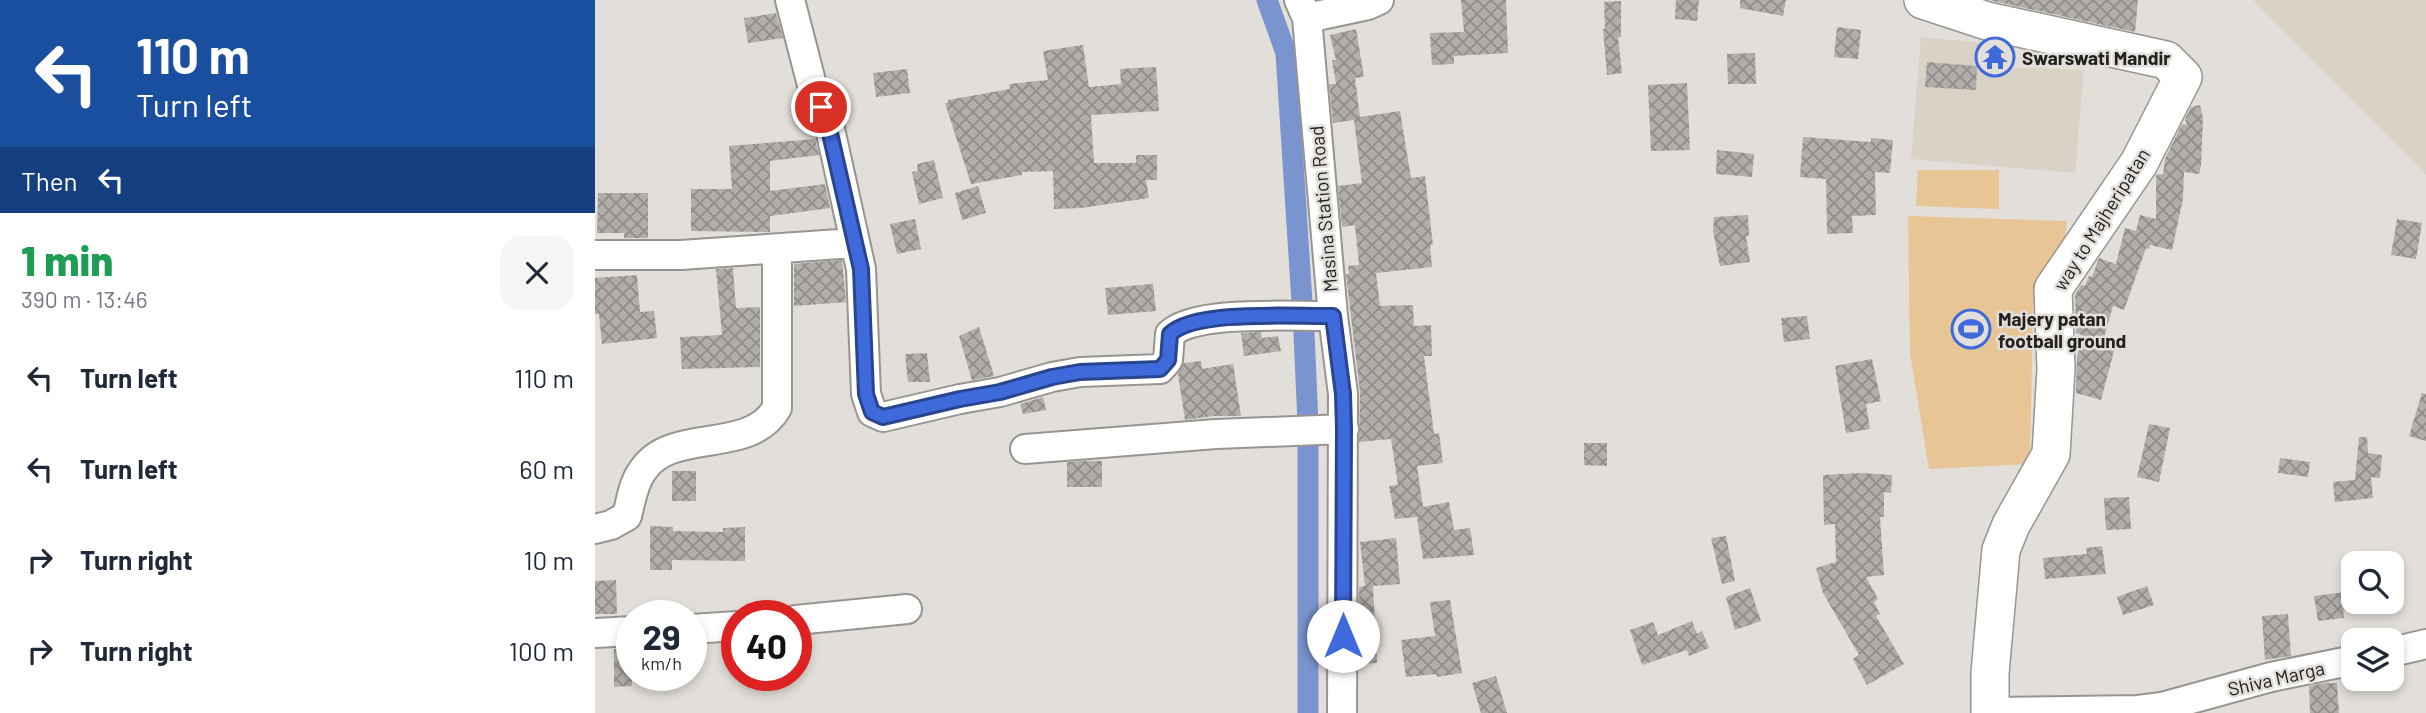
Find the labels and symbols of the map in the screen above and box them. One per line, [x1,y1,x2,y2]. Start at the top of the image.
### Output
temple icon: Swarswati Mandir [1974,36,2016,78]
place label: Swarswati Mandir [2022,46,2171,69]
pin [791,77,851,137]
street label: Masina Station Road [1304,125,1342,293]
street label: way to Majheripatan [2048,144,2154,294]
place label: Majery patan football ground [1998,307,2126,352]
sports icon: Majery patan football ground [1950,308,1992,350]
position arrow [1306,599,1380,673]
speed limit sign: 40 [721,600,812,691]
street label: Shiva Marga [2225,656,2327,700]

